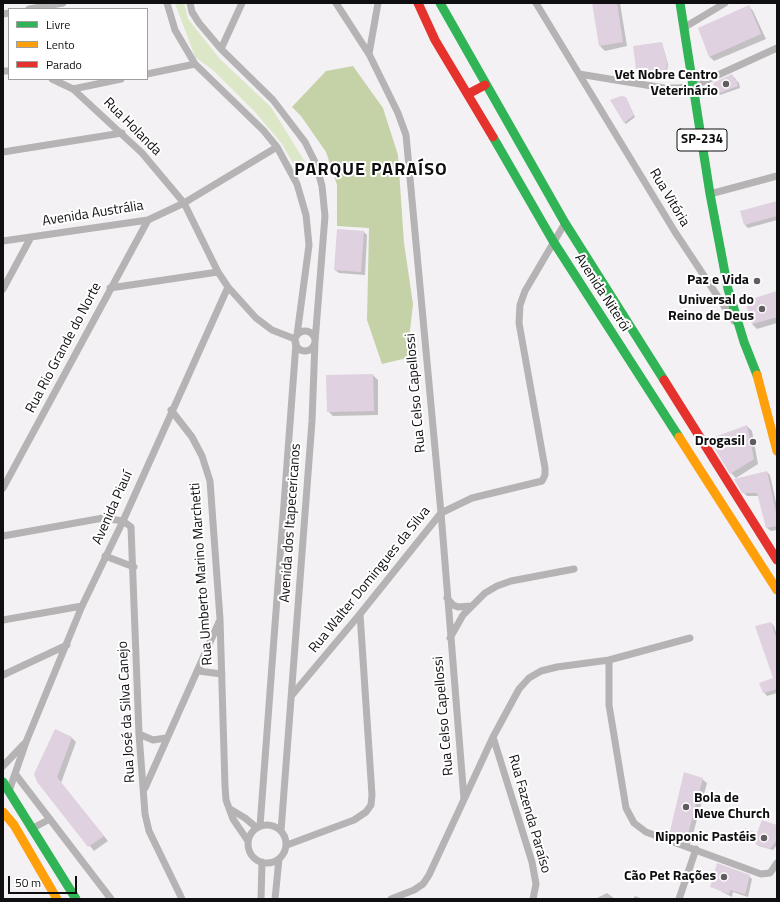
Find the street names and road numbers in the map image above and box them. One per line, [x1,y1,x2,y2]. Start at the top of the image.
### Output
street label: Rua Holanda [100,95,164,159]
road number: SP-234 [677,129,727,151]
street label: Rua Vitória [645,166,693,230]
street label: Avenida Austrália [41,198,145,230]
street label: Avenida Niterói [571,251,633,335]
street label: Rua Rio Grande do Norte [22,280,106,416]
street label: Rua Celso Capellossi [402,333,430,453]
street label: Avenida dos Itapecericanos [277,443,305,603]
street label: Avenida Piauí [89,469,137,547]
street label: Rua Umberto Marino Marchetti [187,482,217,666]
street label: Rua Walter Domingues da Silva [306,503,434,657]
street label: Rua José da Silva Canejo [115,641,139,783]
street label: Rua Celso Capellossi [430,656,458,776]
street label: Rua Fazenda Paraíso [504,753,554,875]

